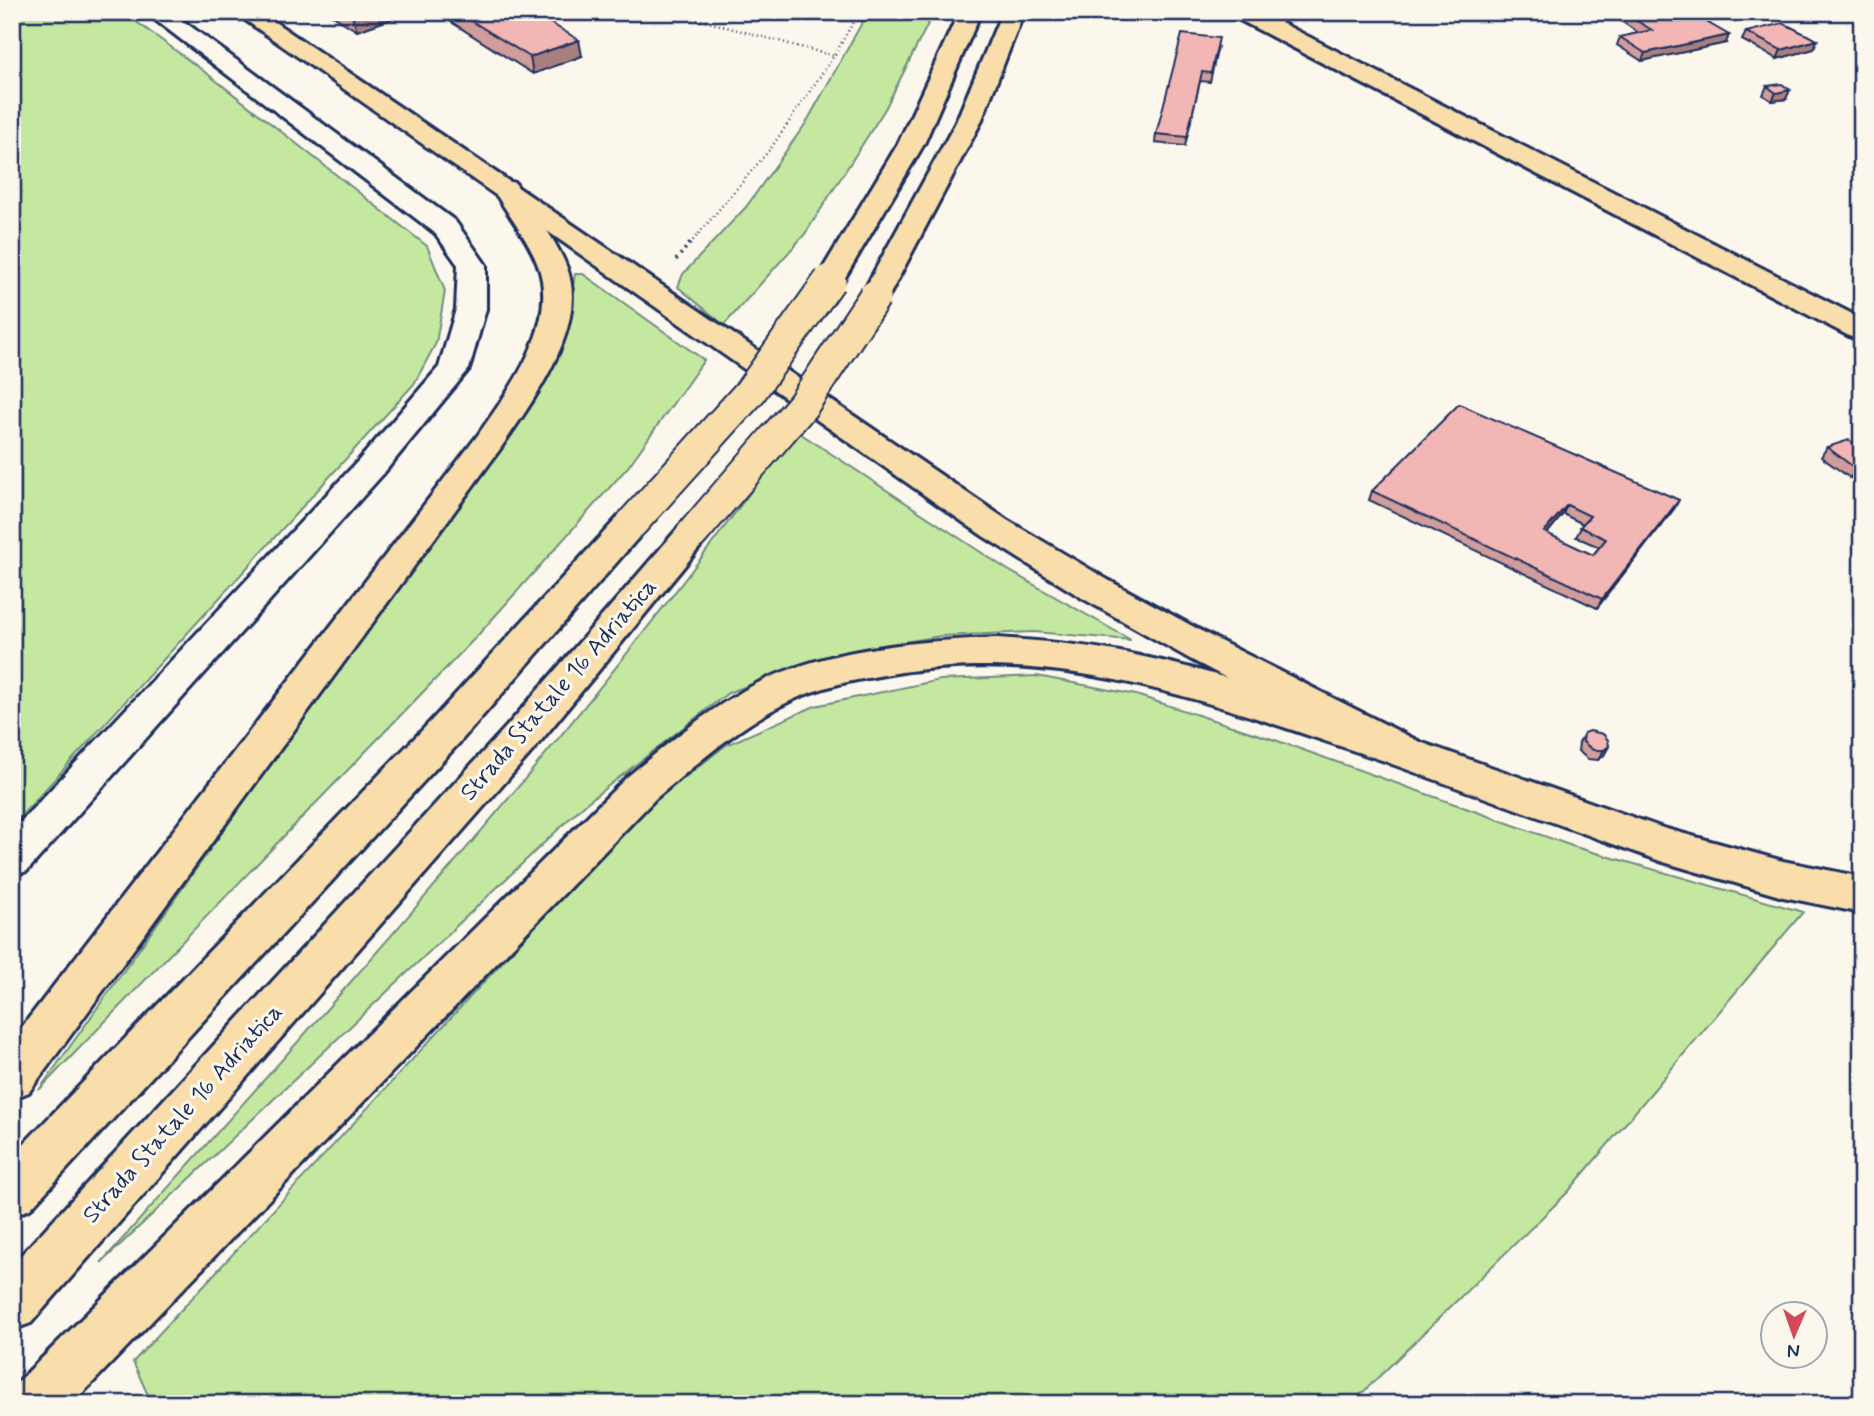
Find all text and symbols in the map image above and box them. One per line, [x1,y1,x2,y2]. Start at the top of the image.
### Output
street label: Strada Statale 16 Adriatica [454,572,664,808]
street label: Strada Statale 16 Adriatica [76,998,290,1230]
north arrow [1758,1300,1828,1370]
text: N [1787,1338,1800,1363]

